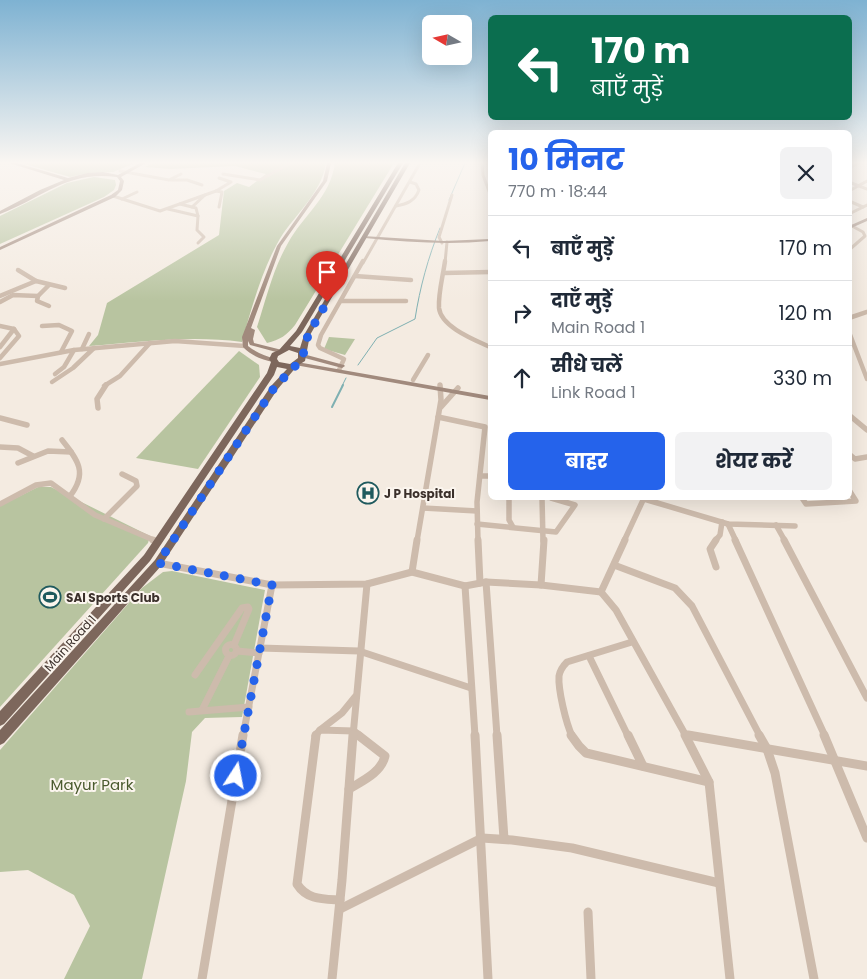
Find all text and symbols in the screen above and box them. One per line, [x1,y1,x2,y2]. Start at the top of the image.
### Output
north arrow [422,15,472,65]
map controls [422,15,472,65]
text: 170 m [591,26,690,75]
icon: left [508,35,573,100]
text: बाएँ मुड़ें [591,73,663,104]
text: 10 मिनट [508,138,624,181]
button: close [780,147,832,199]
text: 770 m · 18:44 [508,180,607,203]
icon: left [508,234,536,262]
text: बाएँ मुड़ें [551,235,613,262]
text: 170 m [779,235,832,262]
pin [306,251,348,302]
icon: arrive [313,258,341,286]
text: दाएँ मुड़ें [551,287,612,314]
icon: right [508,299,536,327]
text: 120 m [778,300,832,327]
text: Main Road 1 [551,316,645,339]
text: सीधे चलें [551,352,622,379]
icon: ahead [508,364,536,392]
text: 330 m [773,365,832,392]
text: Link Road 1 [551,381,636,404]
button: बाहर [508,432,665,490]
button: शेयर करें [675,432,832,490]
hospital icon: J P Hospital [356,481,380,505]
place label: J P Hospital [384,485,455,502]
sports icon: SAI Sports Club [38,585,62,609]
place label: SAI Sports Club [66,589,160,606]
street label: Main Road 1 [40,611,100,675]
position arrow [209,749,261,801]
park label: Mayur Park [51,774,134,795]

